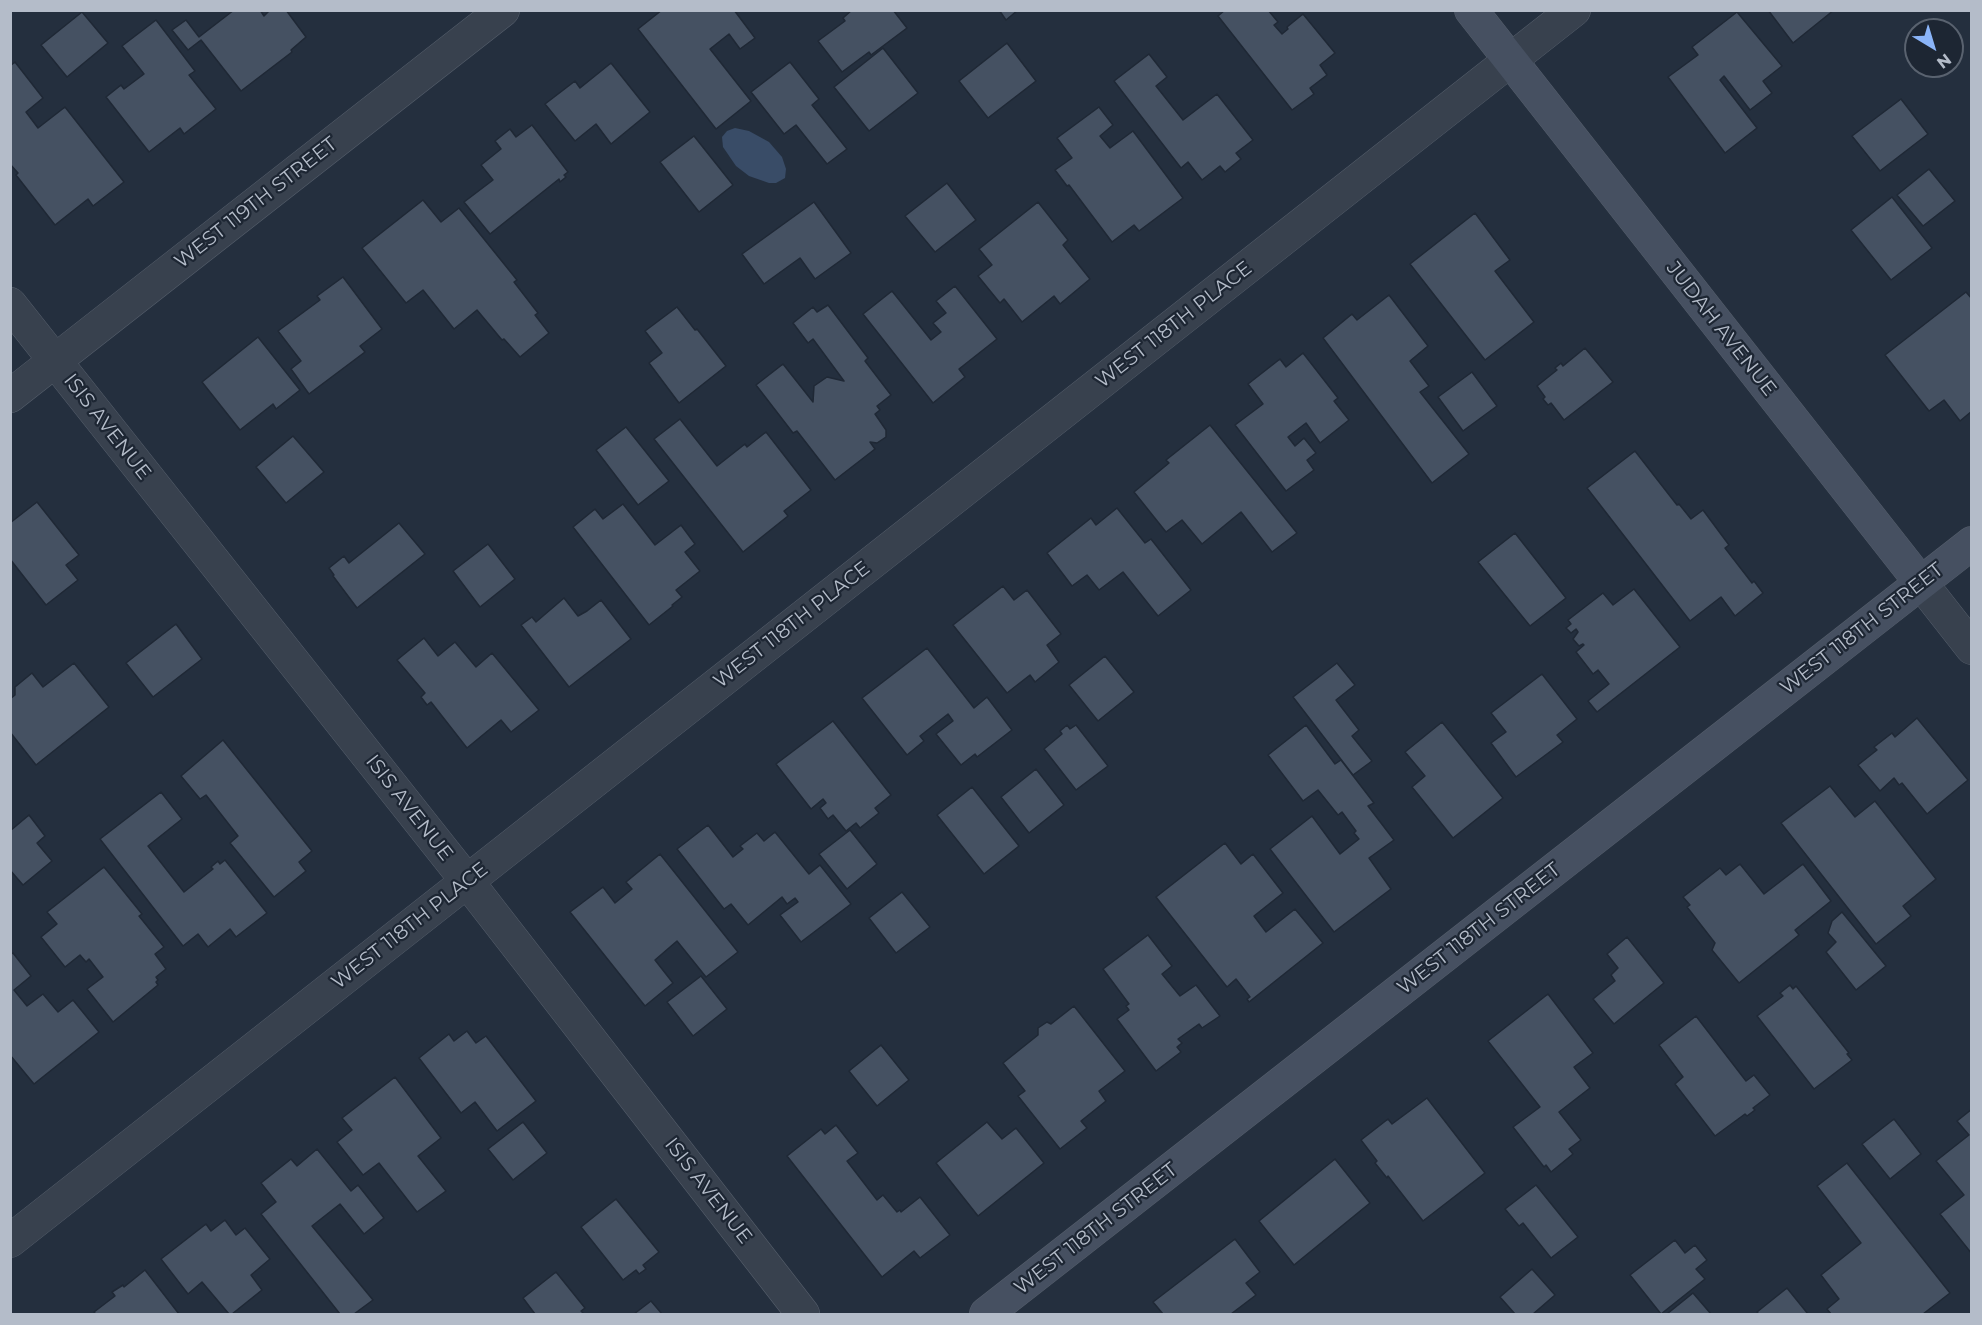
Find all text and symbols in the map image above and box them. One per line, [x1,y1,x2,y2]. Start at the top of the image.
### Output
north arrow [1904,18,1964,78]
text: N [1933,50,1955,72]
street label: WEST 119TH STREET [170,132,342,274]
street label: WEST 118TH PLACE [1091,257,1257,393]
street label: JUDAH AVENUE [1661,257,1781,401]
street label: ISIS AVENUE [58,369,156,485]
street label: WEST 118TH PLACE [709,557,875,693]
street label: WEST 118TH STREET [1776,558,1948,700]
street label: ISIS AVENUE [360,750,458,866]
street label: WEST 118TH PLACE [327,858,493,994]
street label: WEST 118TH STREET [1393,858,1565,1000]
street label: ISIS AVENUE [659,1133,757,1249]
street label: WEST 118TH STREET [1010,1158,1182,1300]

